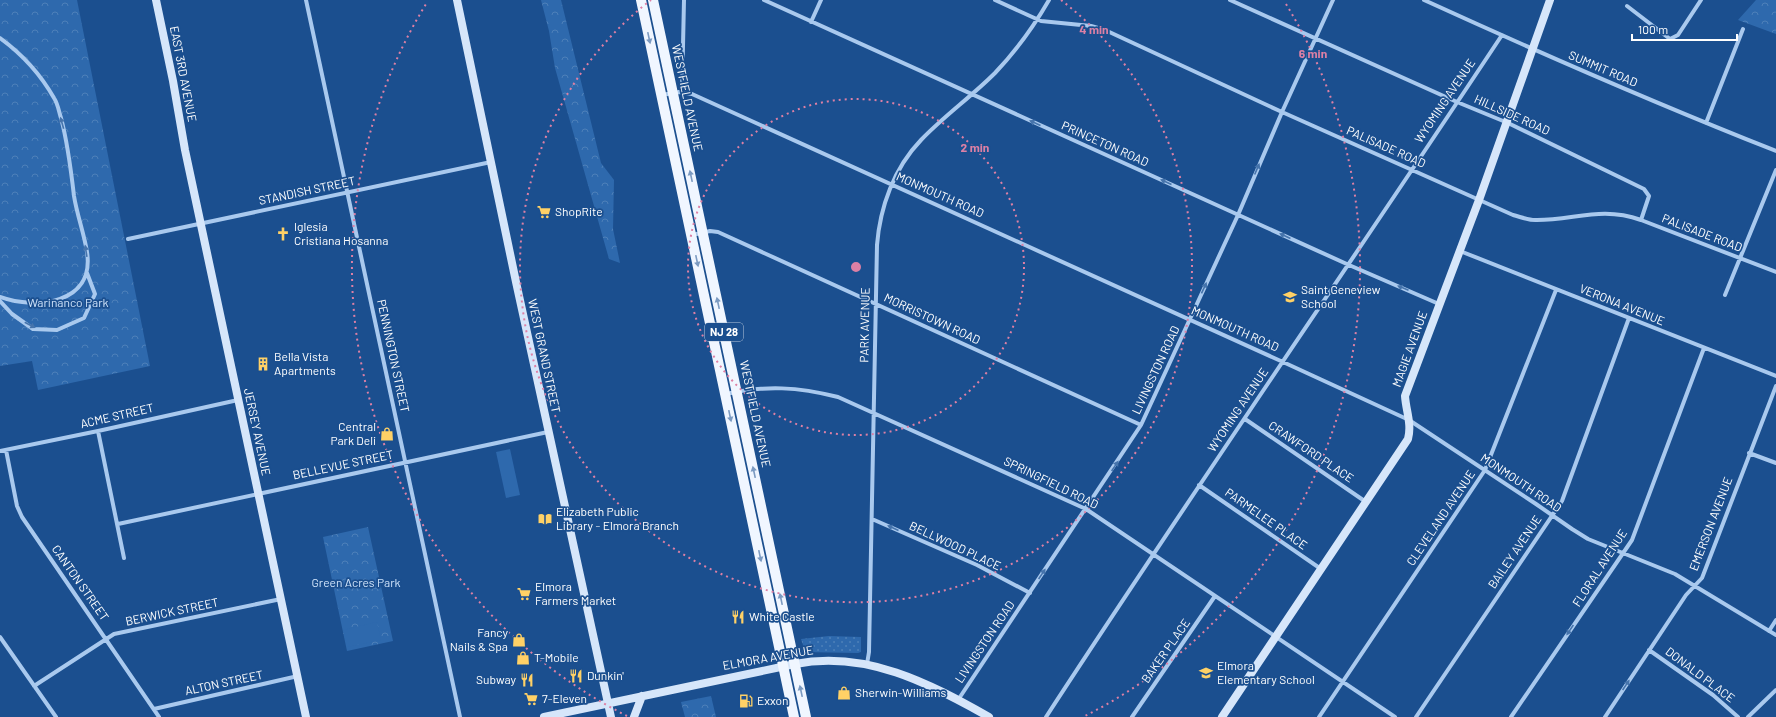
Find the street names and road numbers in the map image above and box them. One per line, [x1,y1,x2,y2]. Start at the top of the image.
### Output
street label: EAST 3RD AVENUE [168,25,200,123]
street label: WESTFIELD AVENUE [670,43,706,153]
street label: SUMMIT ROAD [1567,47,1640,89]
street label: WYOMING AVENUE [1411,56,1477,145]
street label: HILLSIDE ROAD [1472,91,1552,137]
street label: PRINCETON ROAD [1060,118,1151,169]
street label: PALISADE ROAD [1345,122,1428,170]
street label: MONMOUTH ROAD [894,168,986,220]
street label: STANDISH STREET [257,173,356,207]
street label: PALISADE ROAD [1660,210,1745,254]
street label: VERONA AVENUE [1578,281,1667,328]
street label: PARK AVENUE [856,287,872,363]
street label: MORRISTOWN ROAD [882,290,983,347]
street label: PENNINGTON STREET [375,298,413,414]
street label: WEST GRAND STREET [526,298,564,414]
street label: MONMOUTH ROAD [1189,302,1281,354]
street label: MAGIE AVENUE [1389,309,1429,389]
road number: NJ 28 [705,323,743,341]
street label: LIVINGSTON ROAD [1128,323,1182,416]
street label: WESTFIELD AVENUE [738,359,774,469]
street label: WYOMING AVENUE [1204,365,1270,454]
street label: JERSEY AVENUE [242,387,274,477]
street label: ACME STREET [79,400,155,430]
street label: CRAWFORD PLACE [1266,418,1357,485]
street label: BELLEVUE STREET [291,446,395,482]
street label: MONMOUTH ROAD [1478,450,1565,514]
street label: SPRINGFIELD ROAD [1002,453,1101,511]
street label: CLEVELAND AVENUE [1403,467,1477,568]
street label: EMERSON AVENUE [1686,475,1734,573]
street label: PARMELEE PLACE [1223,485,1310,552]
street label: BAILEY AVENUE [1485,512,1544,591]
street label: BELLWOOD PLACE [908,518,1003,572]
street label: FLORAL AVENUE [1569,526,1629,609]
street label: CANTON STREET [50,542,112,623]
street label: BERWICK STREET [124,594,220,628]
street label: LIVINGSTON ROAD [952,598,1017,685]
street label: BAKER PLACE [1138,616,1192,685]
street label: ELMORA AVENUE [722,642,814,672]
street label: DONALD PLACE [1663,644,1738,705]
street label: ALTON STREET [183,667,264,697]

